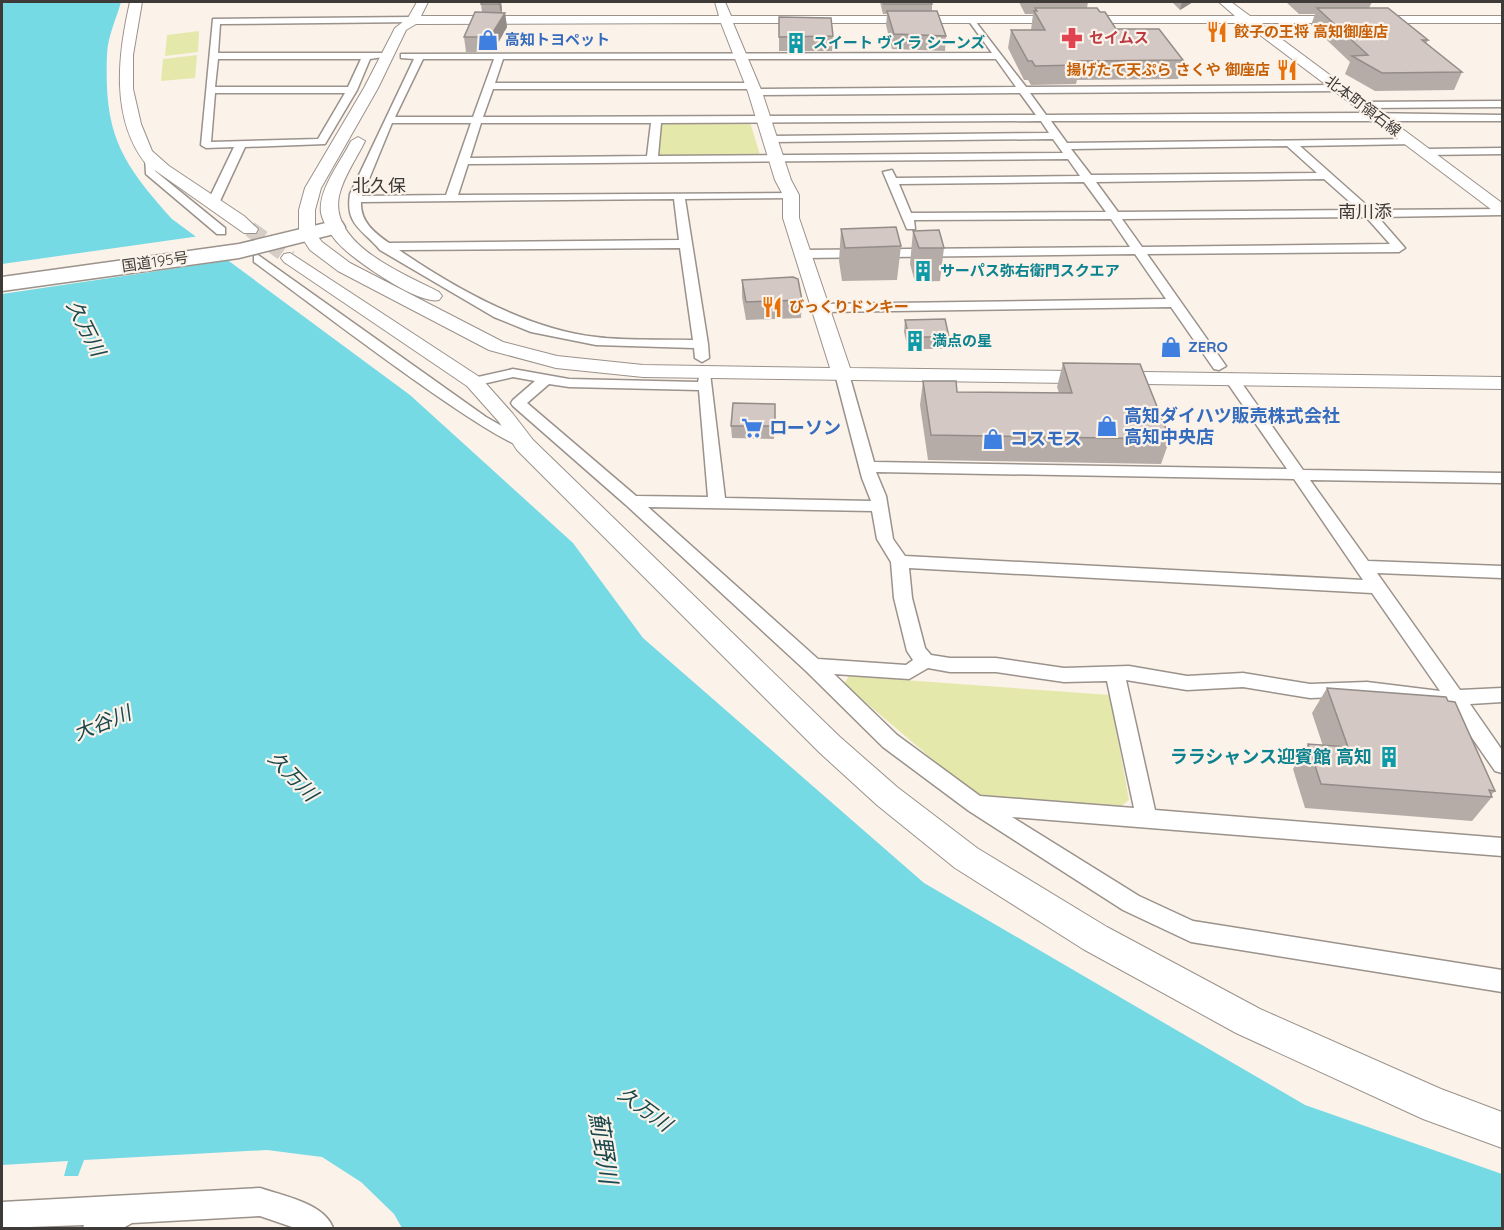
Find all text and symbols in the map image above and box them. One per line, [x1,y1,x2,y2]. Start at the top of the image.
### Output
restaurant icon: 餃子の王将 高知御座店 [1205,20,1229,44]
place label: 餃子の王将 高知御座店 [1234,22,1388,41]
pharmacy icon: セイムス [1060,26,1084,50]
shop icon: 高知トヨペット [476,28,500,52]
place label: セイムス [1089,28,1149,47]
place label: 高知トヨペット [505,30,610,49]
building icon: スイート ヴィラ シーンズ [784,31,808,55]
place label: スイート ヴィラ シーンズ [813,33,985,52]
restaurant icon: 揚げたて天ぷら さくや 御座店 [1275,58,1299,82]
place label: 揚げたて天ぷら さくや 御座店 [1067,60,1270,79]
street label: 北本町領石線 [1322,71,1405,140]
district label: 北久保 [352,174,406,197]
district label: 南川添 [1338,200,1392,223]
street label: 国道195号 [120,247,189,276]
building icon: サーパス弥右衛門スクエア [911,259,935,283]
place label: サーパス弥右衛門スクエア [940,261,1120,280]
water label: 久万川 [62,295,112,362]
restaurant icon: びっくりドンキー [760,295,784,319]
place label: びっくりドンキー [789,297,909,316]
building icon: 満点の星 [903,329,927,353]
place label: 満点の星 [932,331,992,350]
shop icon: ZERO [1159,335,1183,359]
place label: ZERO [1188,337,1228,356]
place label: 高知ダイハツ販売株式会社 高知中央店 [1124,404,1340,448]
shop icon: 高知ダイハツ販売株式会社 高知中央店 [1095,414,1119,438]
supermarket icon: ローソン [740,416,764,440]
place label: ローソン [769,416,841,439]
shop icon: コスモス [981,427,1005,451]
place label: コスモス [1010,427,1082,450]
water label: 大谷川 [69,699,136,745]
water label: 久万川 [264,745,325,807]
place label: ララシャンス迎賓館 高知 [1170,745,1372,768]
building icon: ララシャンス迎賓館 高知 [1377,745,1401,769]
water label: 久万川 [614,1081,679,1138]
water label: 薊野川 [584,1110,625,1189]

